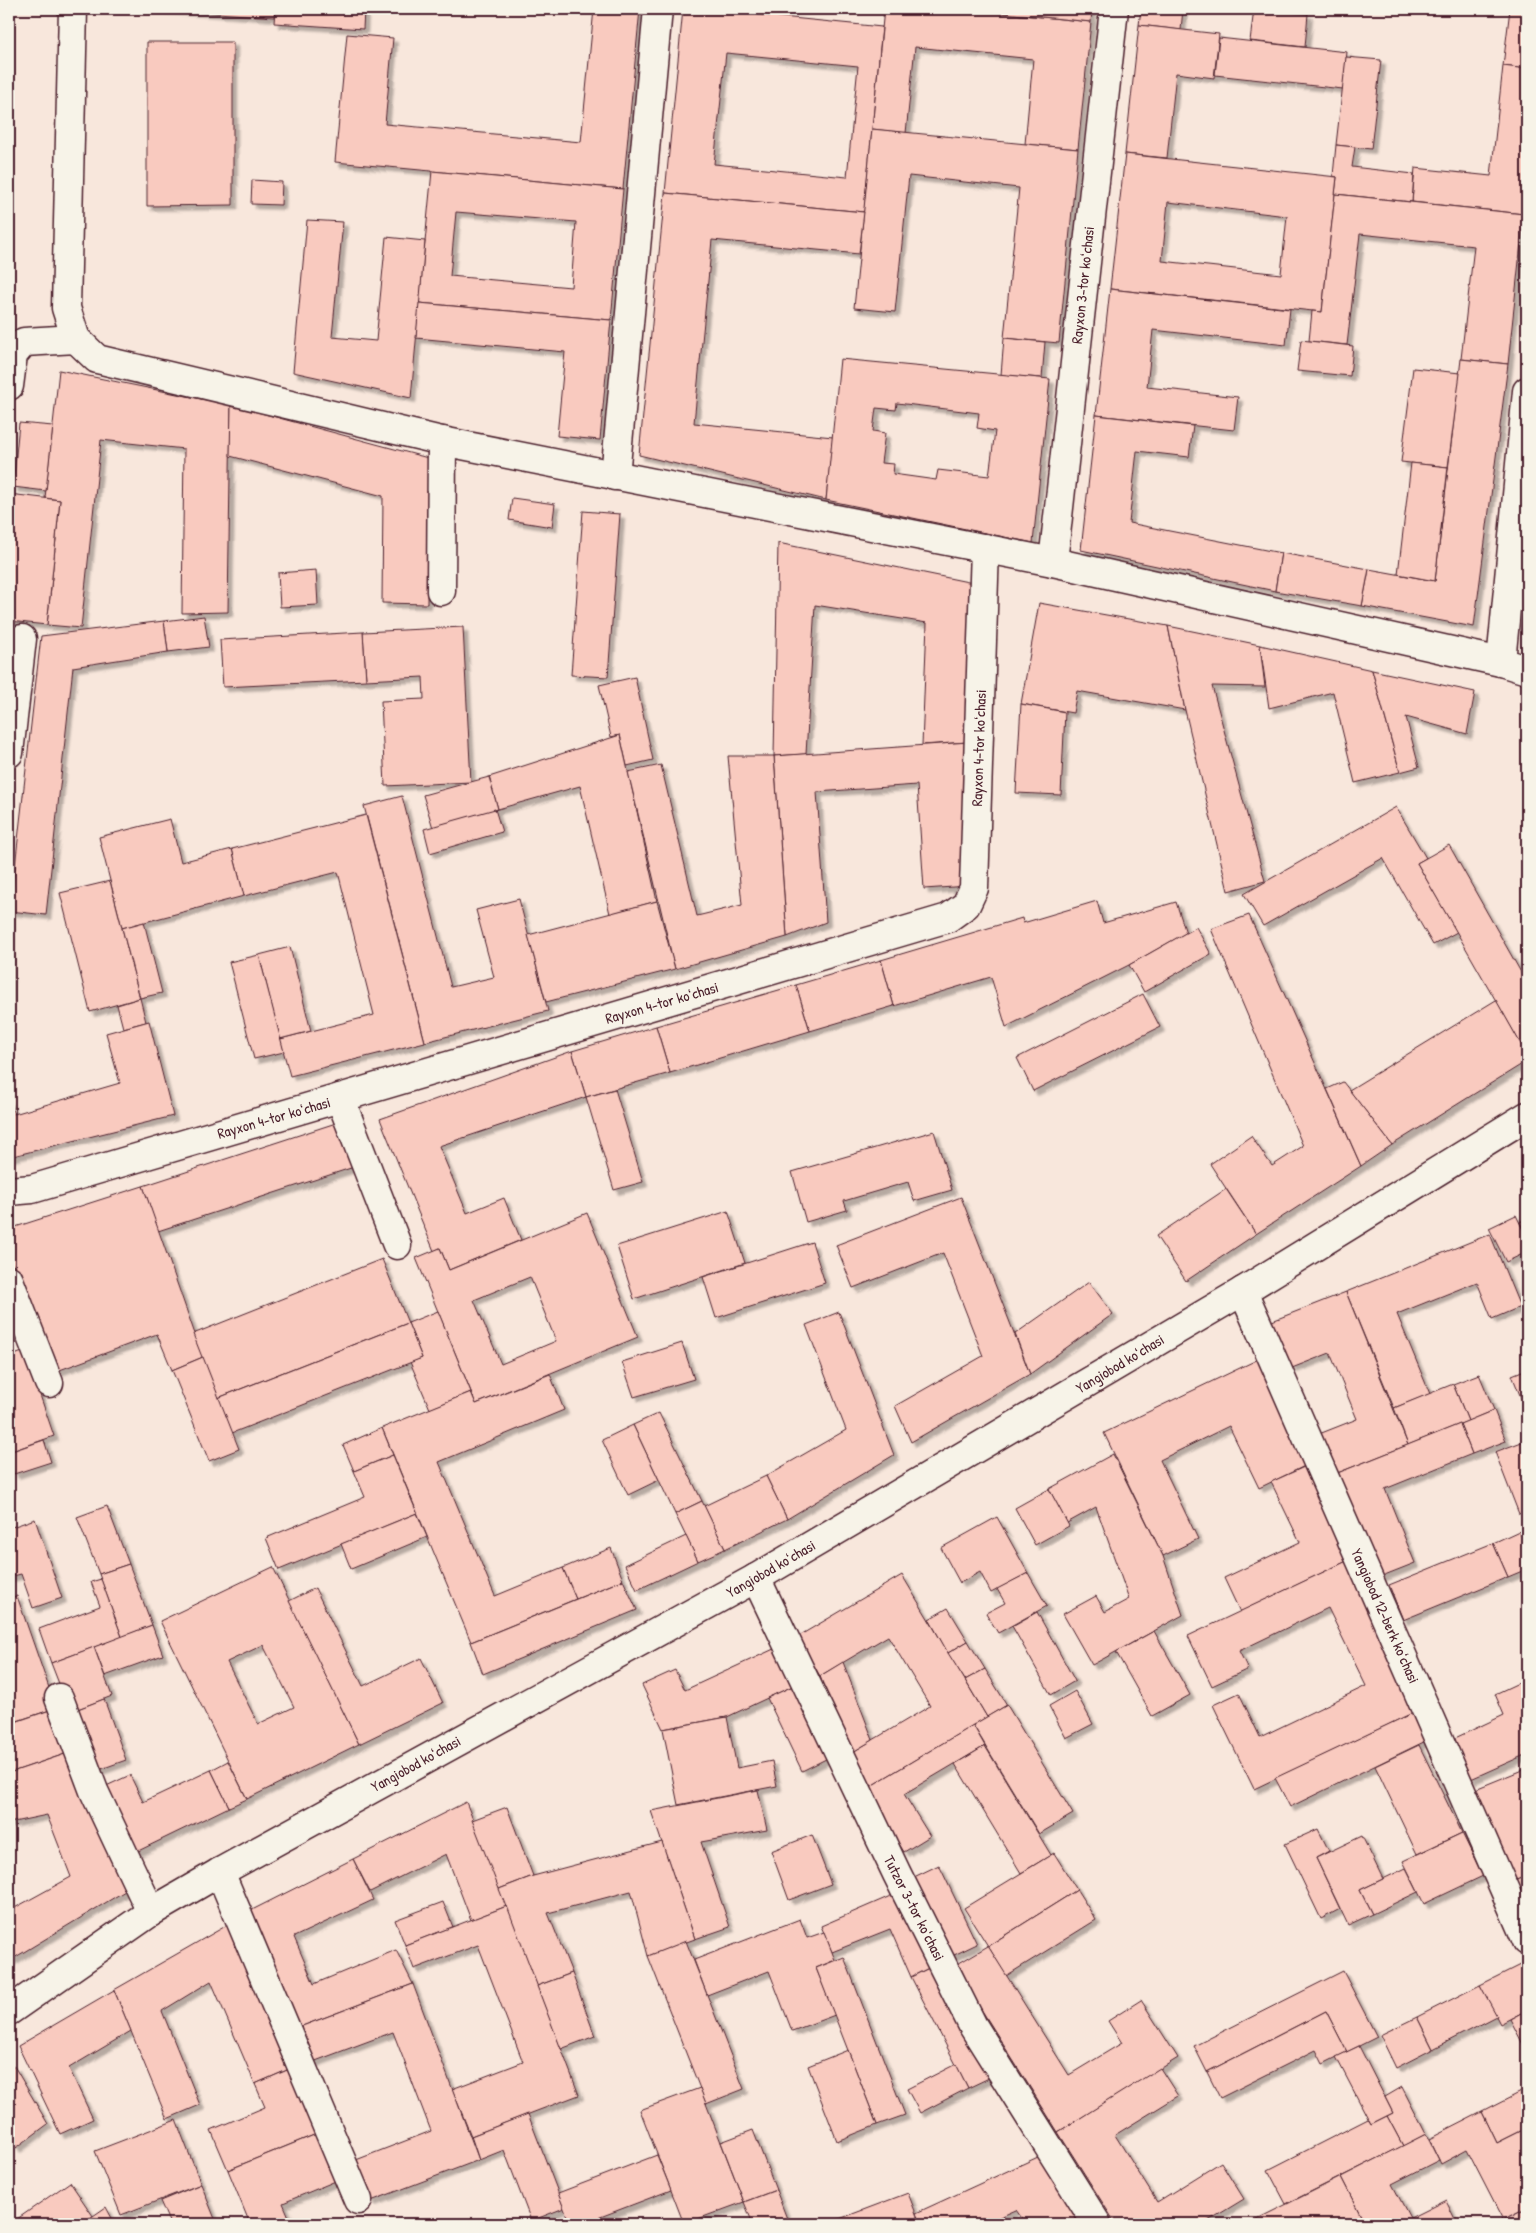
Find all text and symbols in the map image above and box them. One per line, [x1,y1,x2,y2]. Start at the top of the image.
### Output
street label: Rayxon 3-tor koʻchasi [1066,225,1099,345]
street label: Rayxon 4-tor koʻchasi [966,689,991,807]
street label: Rayxon 4-tor koʻchasi [603,976,721,1029]
street label: Rayxon 4-tor koʻchasi [215,1091,333,1144]
street label: Yangiobod koʻchasi [1072,1329,1168,1398]
street label: Yangiobod koʻchasi [722,1535,819,1603]
street label: Yangiobod 12-berk koʻchasi [1346,1545,1425,1687]
street label: Yangiobod koʻchasi [367,1730,464,1797]
street label: Tutzor 3-tor koʻchasi [879,1851,950,1964]

